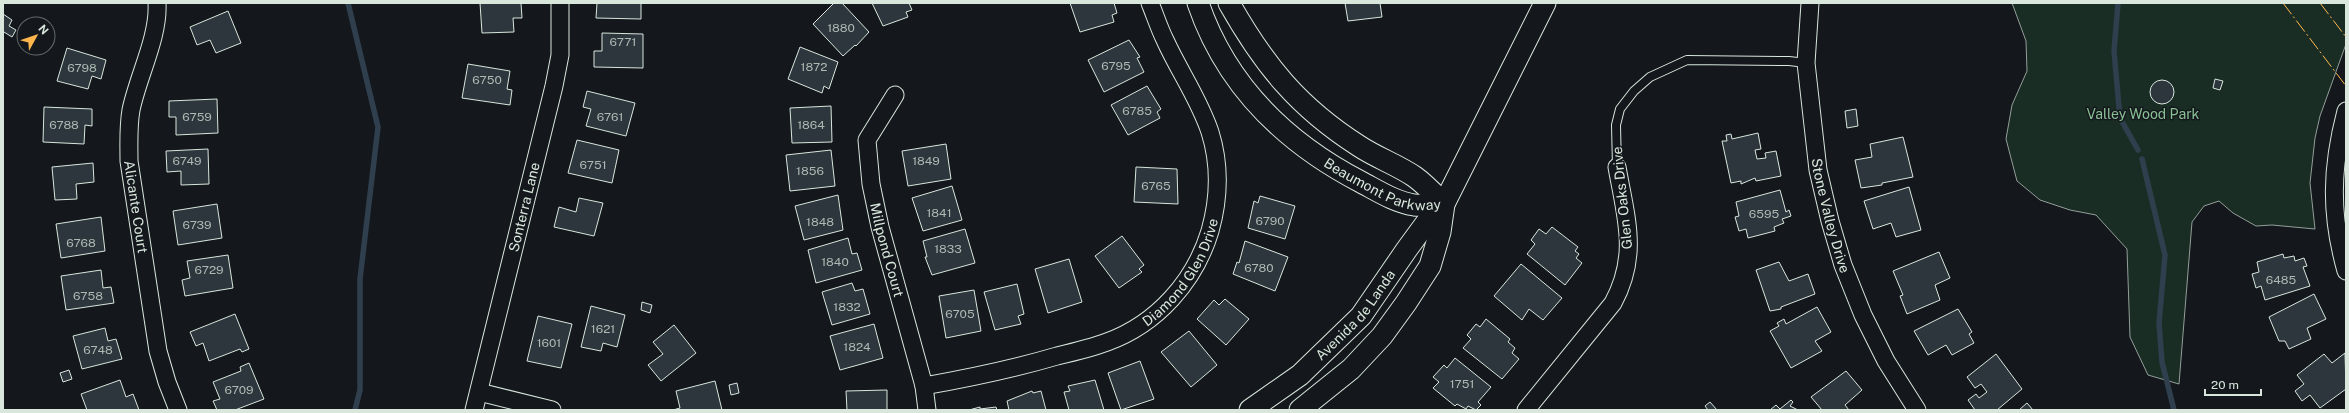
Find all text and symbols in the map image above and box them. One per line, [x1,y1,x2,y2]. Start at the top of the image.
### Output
north arrow [16,16,56,56]
house number: 1880 [827,21,855,35]
text: N [36,22,51,37]
house number: 6771 [610,35,636,49]
house number: 6795 [1101,59,1131,73]
house number: 1872 [801,60,827,74]
house number: 6798 [67,61,97,75]
house number: 6750 [472,73,502,87]
house number: 6785 [1122,104,1152,118]
park label: Valley Wood Park [2087,106,2200,122]
house number: 6759 [182,110,212,124]
house number: 6761 [597,110,623,124]
house number: 6788 [49,118,79,132]
house number: 1864 [797,118,825,132]
street label: Glen Oaks Drive [1609,146,1635,250]
house number: 6749 [172,154,202,168]
house number: 1849 [912,154,940,168]
street label: Beaumont Parkway [1321,155,1442,213]
street label: Stone Valley Drive [1809,157,1853,275]
house number: 6751 [579,158,607,172]
street label: Alicante Court [121,159,151,254]
street label: Sonterra Lane [505,161,543,254]
house number: 1856 [796,164,824,178]
house number: 6765 [1141,179,1171,193]
street label: Millpond Court [867,201,907,299]
house number: 1841 [926,206,952,220]
house number: 6595 [1749,207,1779,221]
house number: 6790 [1256,214,1284,228]
house number: 1848 [806,215,834,229]
street label: Diamond Glen Drive [1139,217,1221,329]
house number: 6739 [182,218,212,232]
house number: 6768 [66,236,96,250]
house number: 1833 [934,242,962,256]
house number: 1840 [821,255,849,269]
house number: 6780 [1244,261,1274,275]
house number: 6729 [194,263,224,277]
street label: Avenida de Landa [1312,267,1398,363]
house number: 6485 [2266,273,2297,287]
house number: 6758 [73,289,103,303]
house number: 1832 [833,300,861,314]
house number: 6705 [945,307,975,321]
house number: 1621 [591,322,615,336]
house number: 1601 [537,336,561,350]
house number: 1824 [843,340,871,354]
house number: 6748 [83,343,113,357]
scale bar [2205,371,2261,397]
house number: 1751 [1450,377,1474,391]
text: 20 m [2211,378,2239,392]
house number: 6709 [225,383,253,397]

